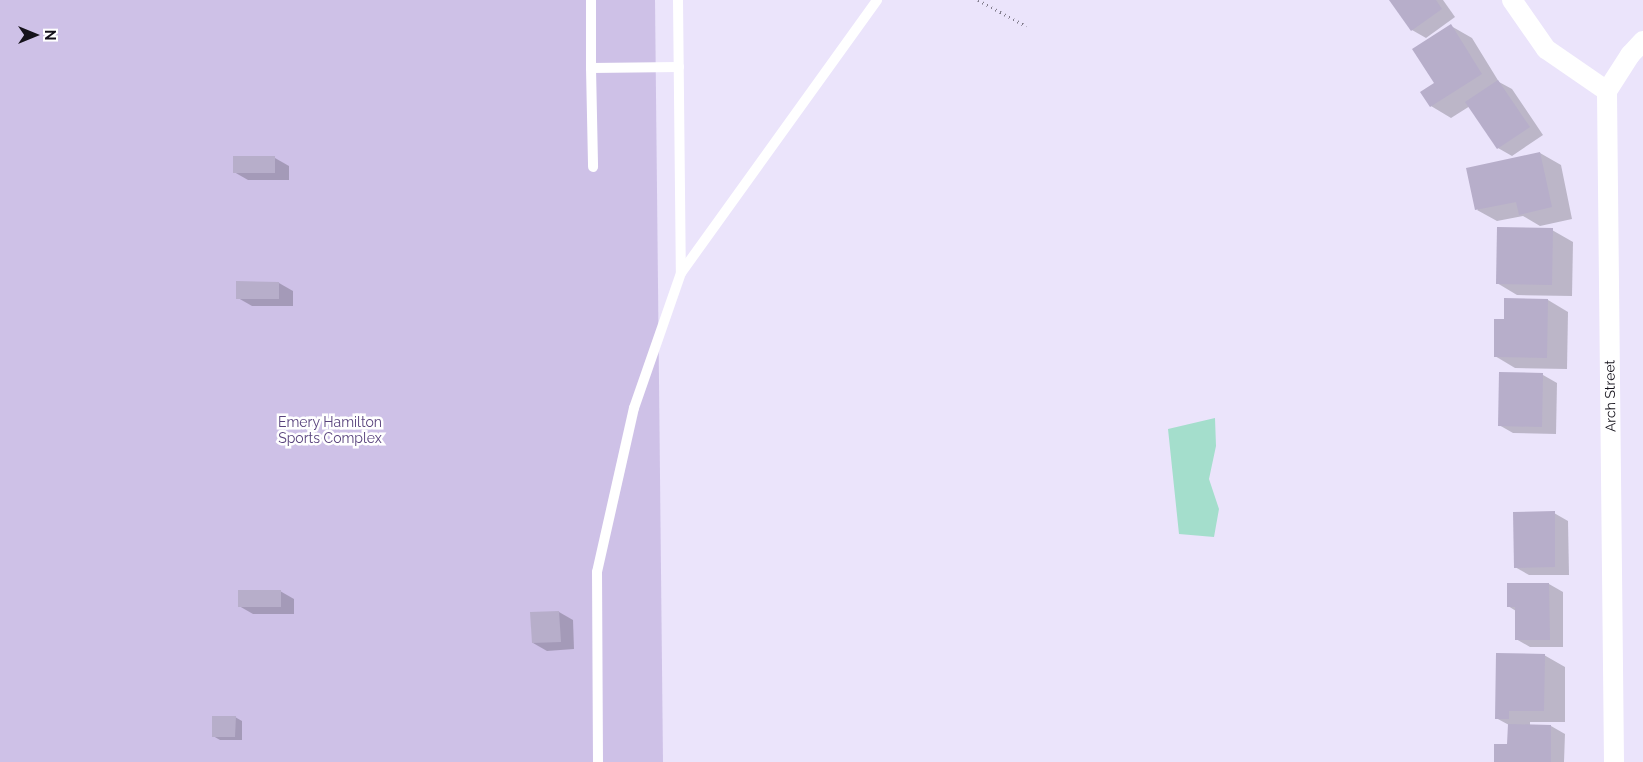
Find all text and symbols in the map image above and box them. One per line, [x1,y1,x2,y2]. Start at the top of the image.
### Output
north arrow [10,10,60,60]
text: N [42,30,58,40]
street label: Arch Street [1601,360,1619,432]
park label: Emery Hamilton Sports Complex [278,414,382,447]

